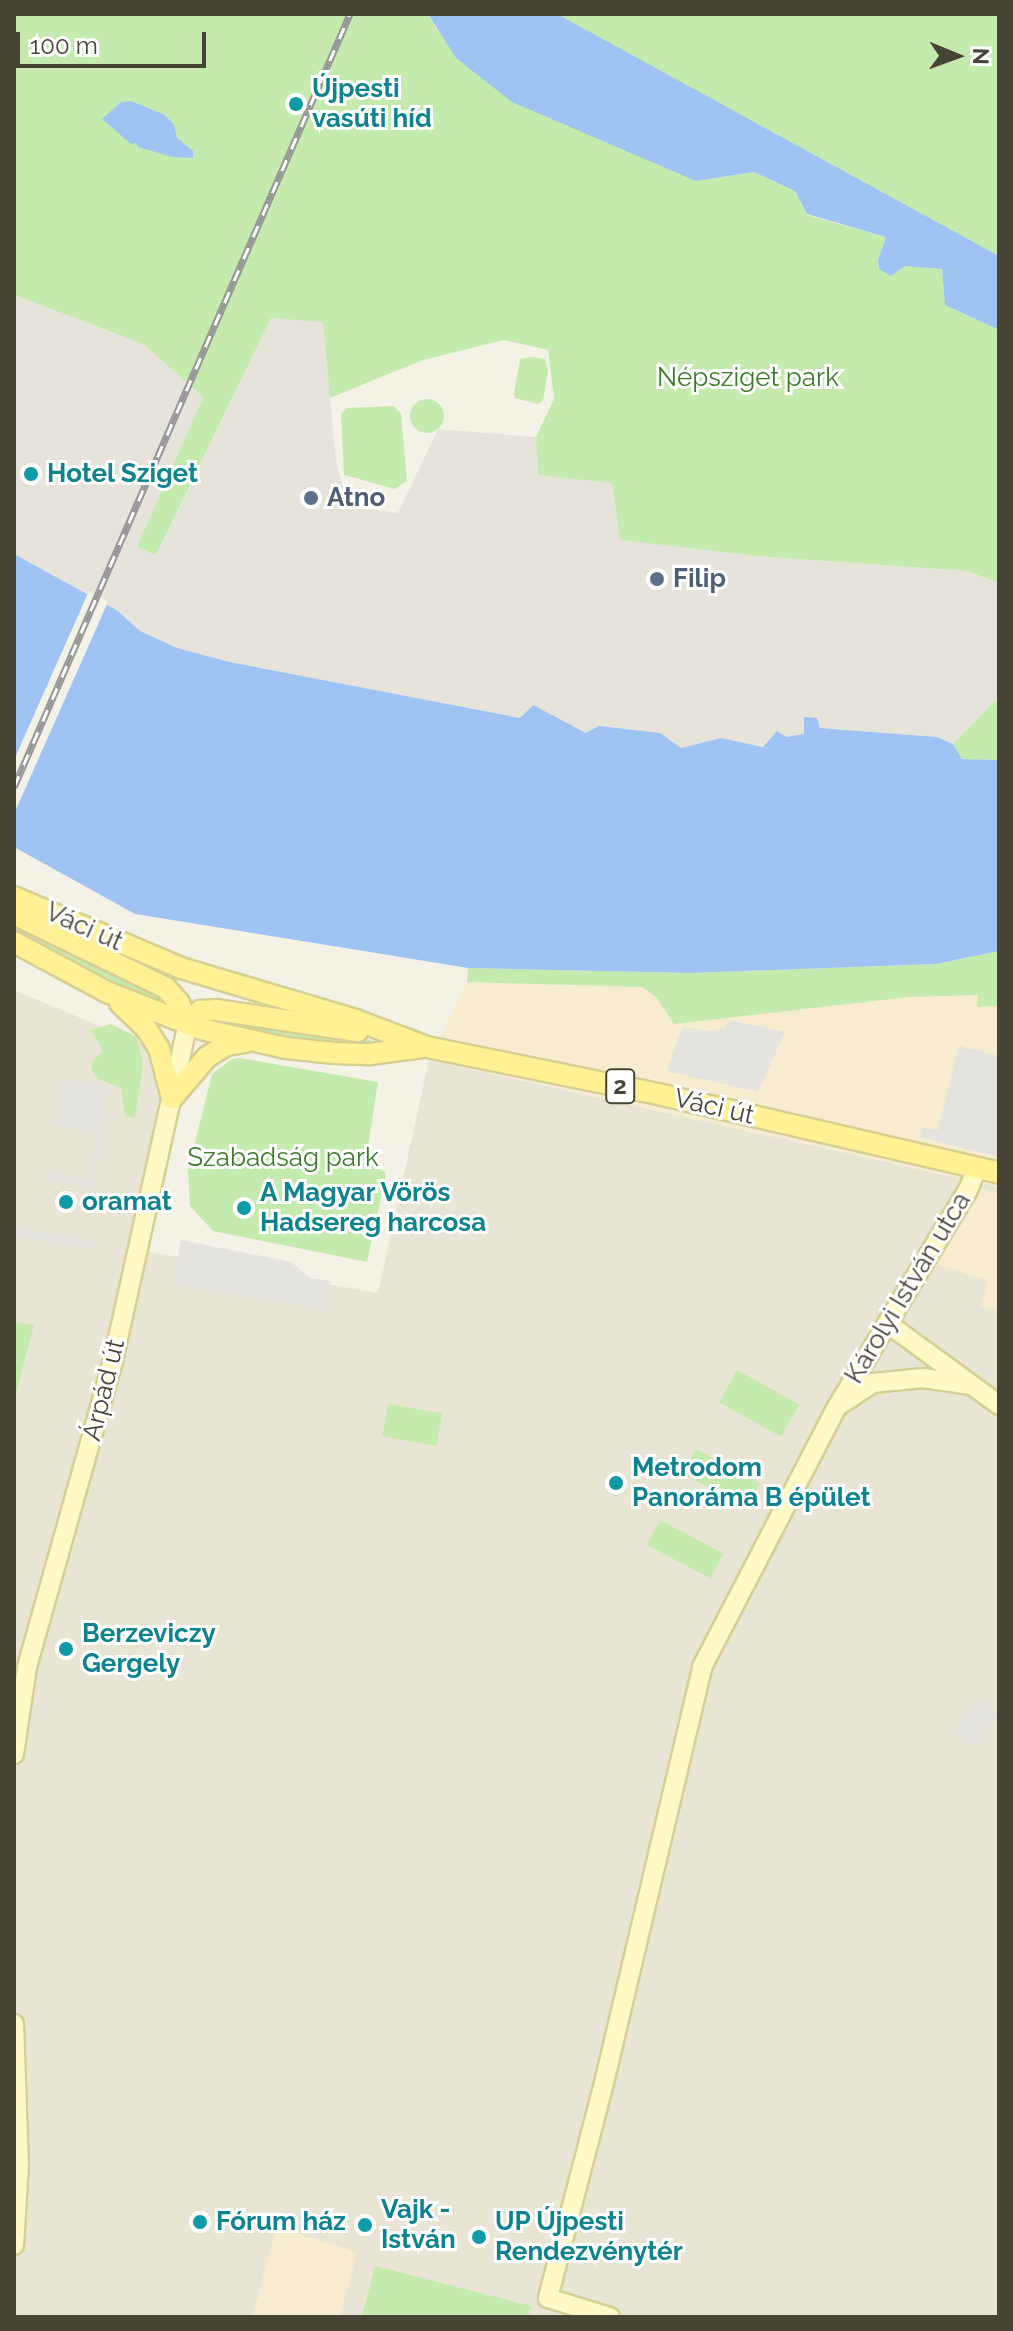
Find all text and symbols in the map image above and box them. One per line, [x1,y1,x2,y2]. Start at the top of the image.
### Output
scale bar [20,16,210,66]
north arrow [917,16,997,96]
text: 100 m [30,31,98,60]
text: N [968,48,994,65]
place label: Újpesti vasúti híd [312,73,432,134]
marker: Újpesti vasúti híd [287,95,305,113]
park label: Népsziget park [657,362,839,394]
place label: Hotel Sziget [47,458,199,490]
marker: Hotel Sziget [22,465,40,483]
place label: Atno [327,482,385,514]
marker: Atno [302,489,320,507]
place label: Filip [673,563,726,595]
marker: Filip [648,570,666,588]
street label: Váci út [41,896,127,958]
road number: 2 [604,1066,636,1106]
street label: Váci út [671,1083,757,1131]
park label: Szabadság park [187,1142,379,1174]
place label: A Magyar Vörös Hadsereg harcosa [260,1177,486,1238]
place label: oramat [82,1186,172,1218]
street label: Károlyi István utca [839,1187,977,1389]
marker: oramat [57,1193,75,1211]
marker: A Magyar Vörös Hadsereg harcosa [235,1199,253,1217]
street label: Árpád út [76,1336,132,1444]
place label: Metrodom Panoráma B épület [632,1452,870,1514]
marker: Metrodom Panoráma B épület [607,1474,625,1492]
place label: Berzeviczy Gergely [82,1618,216,1680]
marker: Berzeviczy Gergely [57,1640,75,1658]
place label: Vajk - István [381,2194,456,2256]
place label: Fórum ház [216,2206,346,2238]
place label: UP Újpesti Rendezvénytér [495,2206,683,2268]
marker: Fórum ház [191,2213,209,2231]
marker: Vajk - István [356,2216,374,2234]
marker: UP Újpesti Rendezvénytér [470,2228,488,2246]

